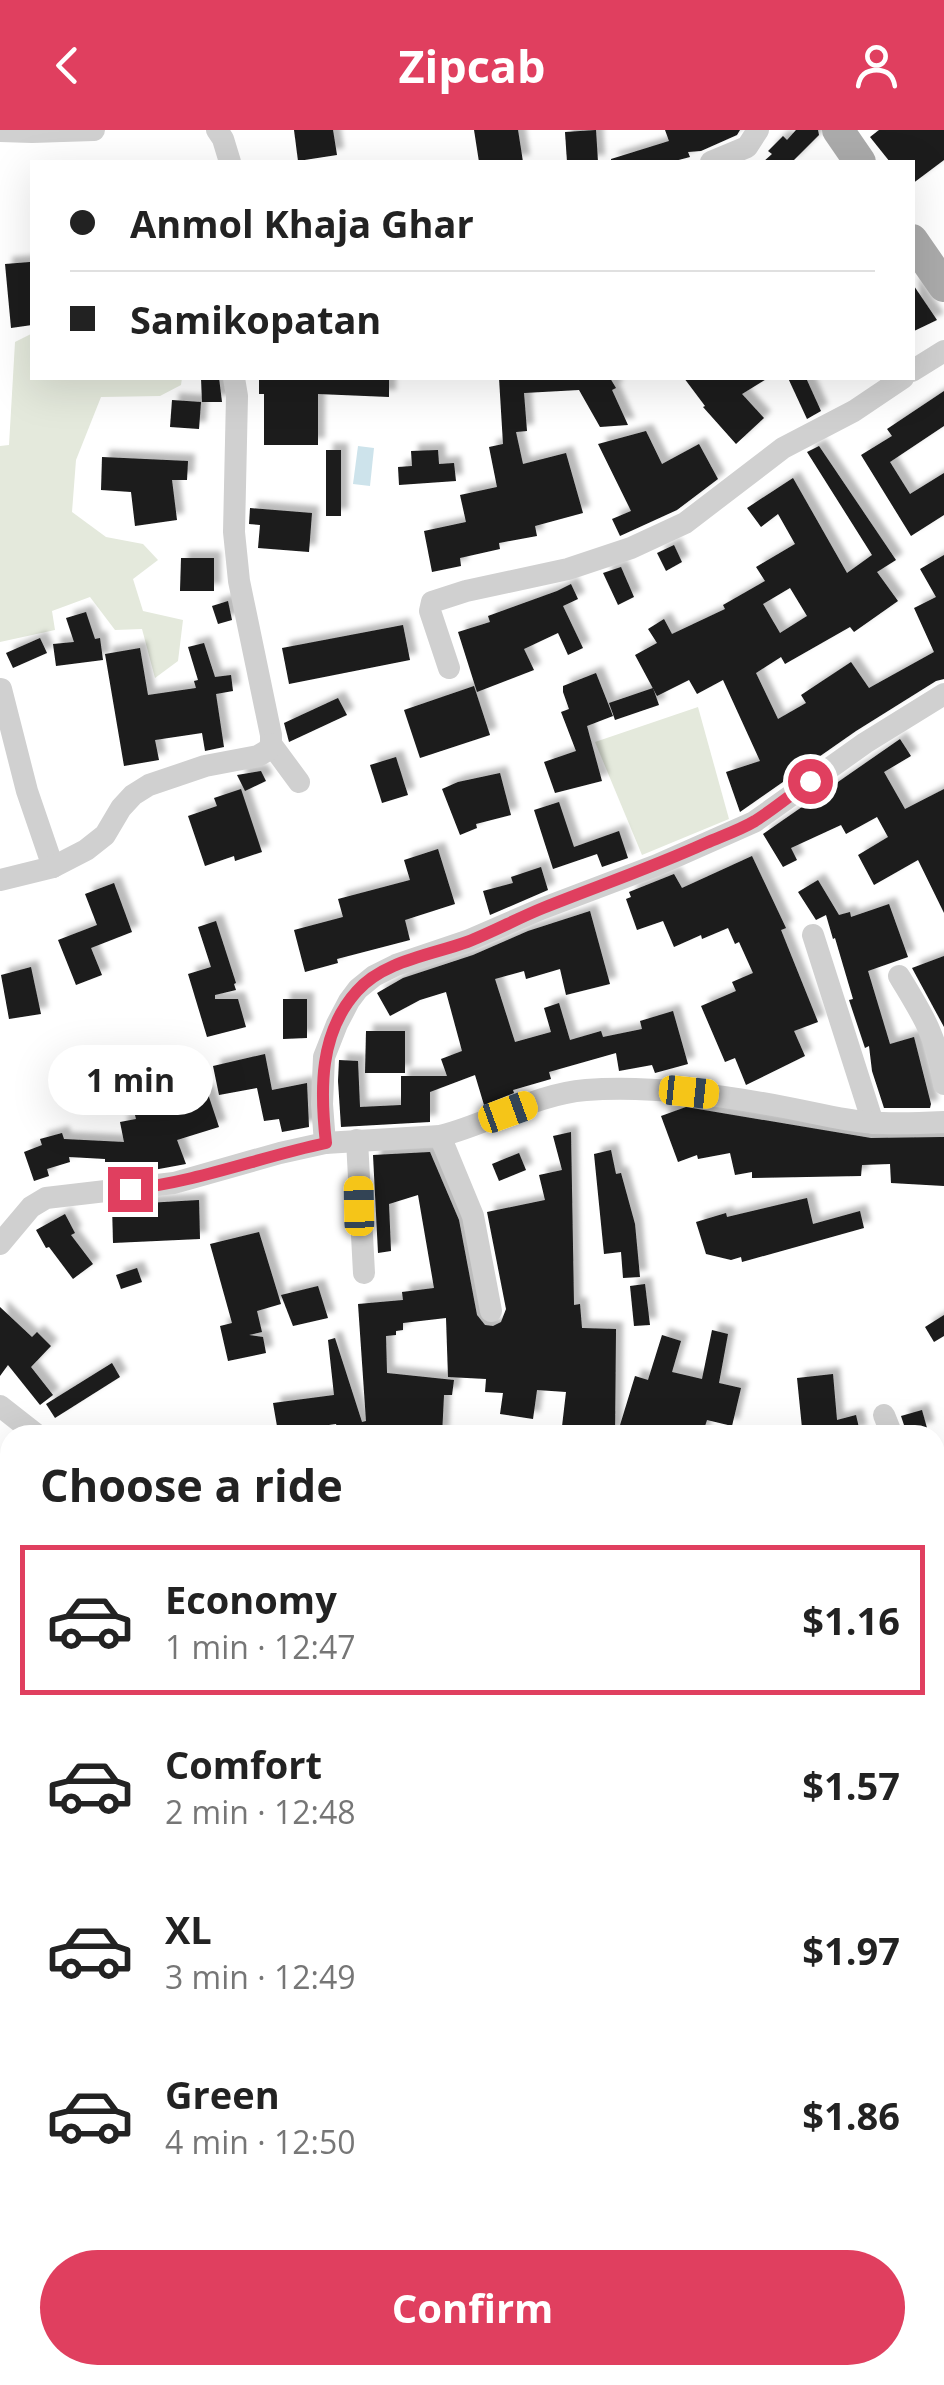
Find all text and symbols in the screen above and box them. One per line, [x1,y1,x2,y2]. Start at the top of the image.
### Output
text: Zipcab [398,35,546,96]
icon: back [40,38,95,93]
icon: person [849,38,904,93]
text: Anmol Khaja Ghar [130,197,474,249]
text: Samikopatan [130,293,381,345]
route start [788,759,833,804]
callout: 1 min [48,1044,212,1114]
text: 1 min [86,1058,175,1101]
car [658,1074,720,1110]
car [475,1088,541,1136]
route end [108,1167,153,1212]
car [343,1176,375,1236]
text: Choose a ride [40,1454,343,1515]
text: Economy [165,1573,337,1625]
icon: car [45,1575,135,1665]
text: $1.16 [802,1594,900,1646]
text: 1 min · 12:47 [165,1625,356,1668]
text: Comfort [165,1738,322,1790]
icon: car [45,1740,135,1830]
text: $1.57 [802,1759,900,1811]
text: 2 min · 12:48 [165,1790,356,1833]
text: XL [165,1903,212,1955]
icon: car [45,1905,135,1995]
text: $1.97 [802,1924,900,1976]
text: 3 min · 12:49 [165,1955,356,1998]
text: Green [165,2068,280,2120]
icon: car [45,2070,135,2160]
text: $1.86 [802,2089,900,2141]
text: 4 min · 12:50 [165,2120,356,2163]
button: Confirm [40,2250,905,2365]

